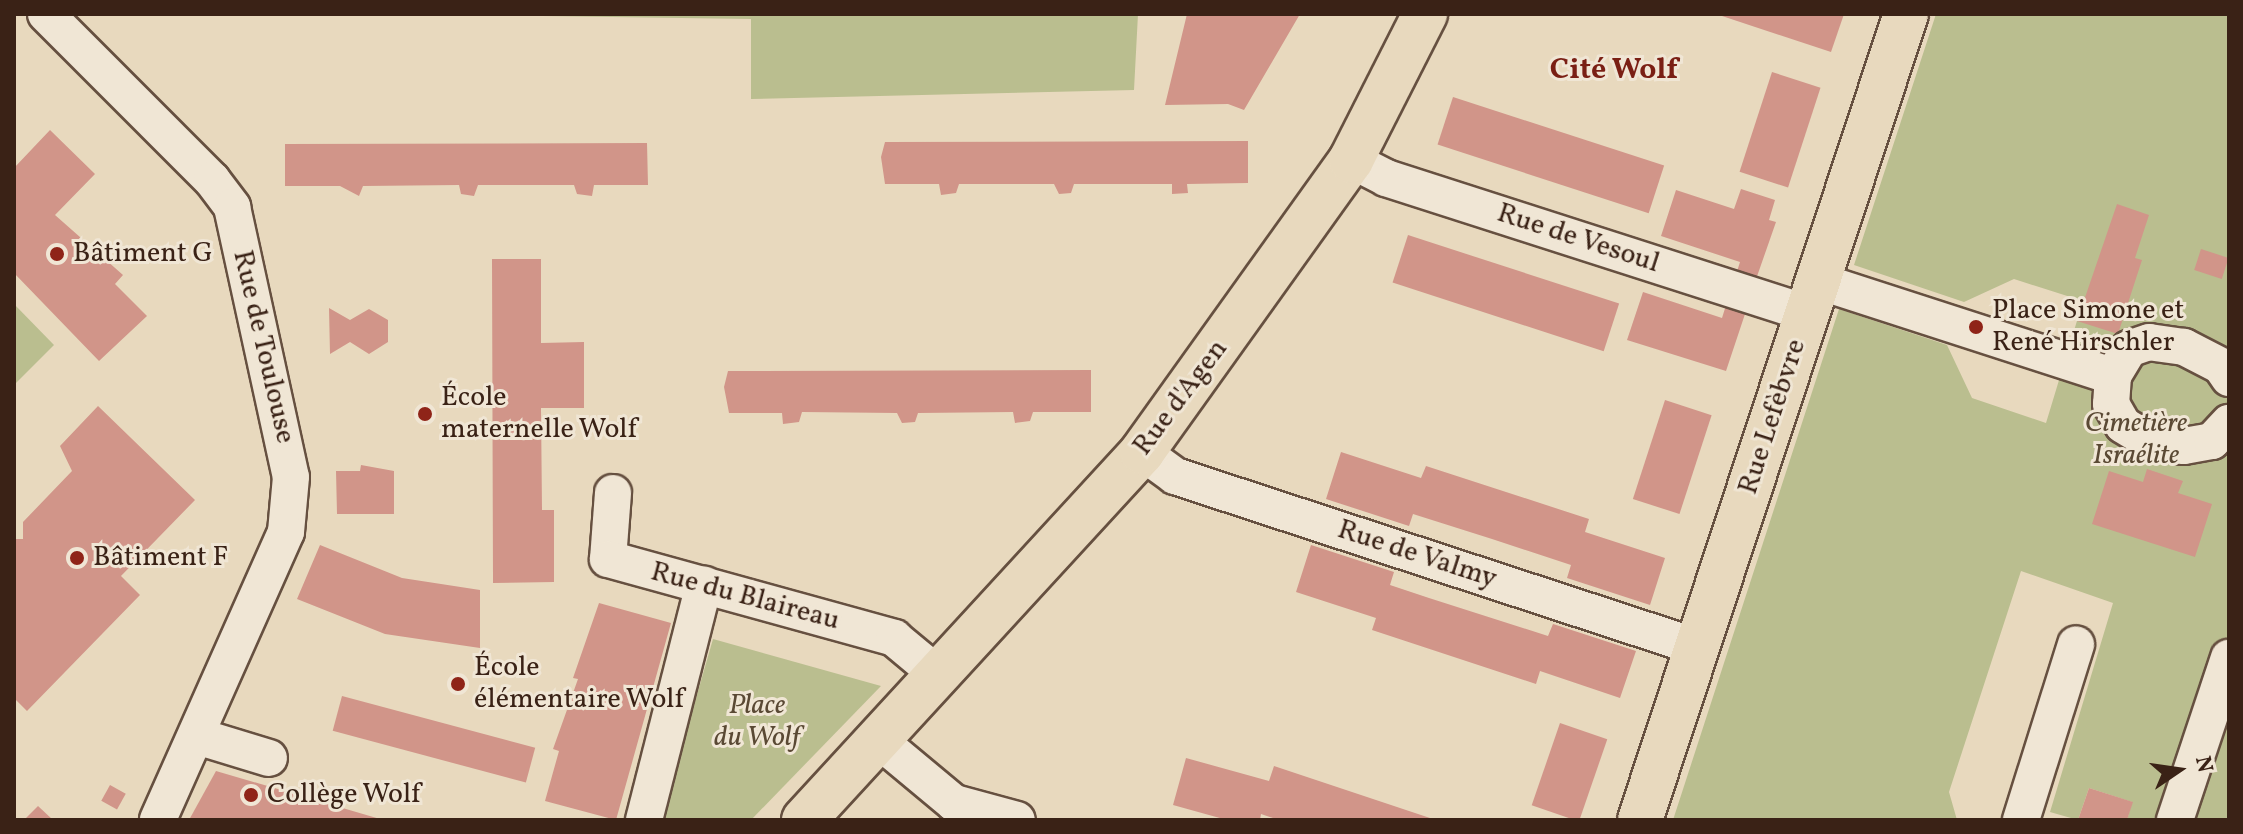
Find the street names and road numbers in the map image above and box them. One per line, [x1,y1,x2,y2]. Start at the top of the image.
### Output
street label: Rue de Vesoul [1492,197,1664,281]
street label: Rue de Toulouse [224,247,302,447]
street label: Rue d'Agen [1127,333,1235,463]
street label: Rue Lefèbvre [1732,335,1814,499]
street label: Rue de Valmy [1333,513,1501,597]
street label: Rue du Blaireau [647,556,843,638]

